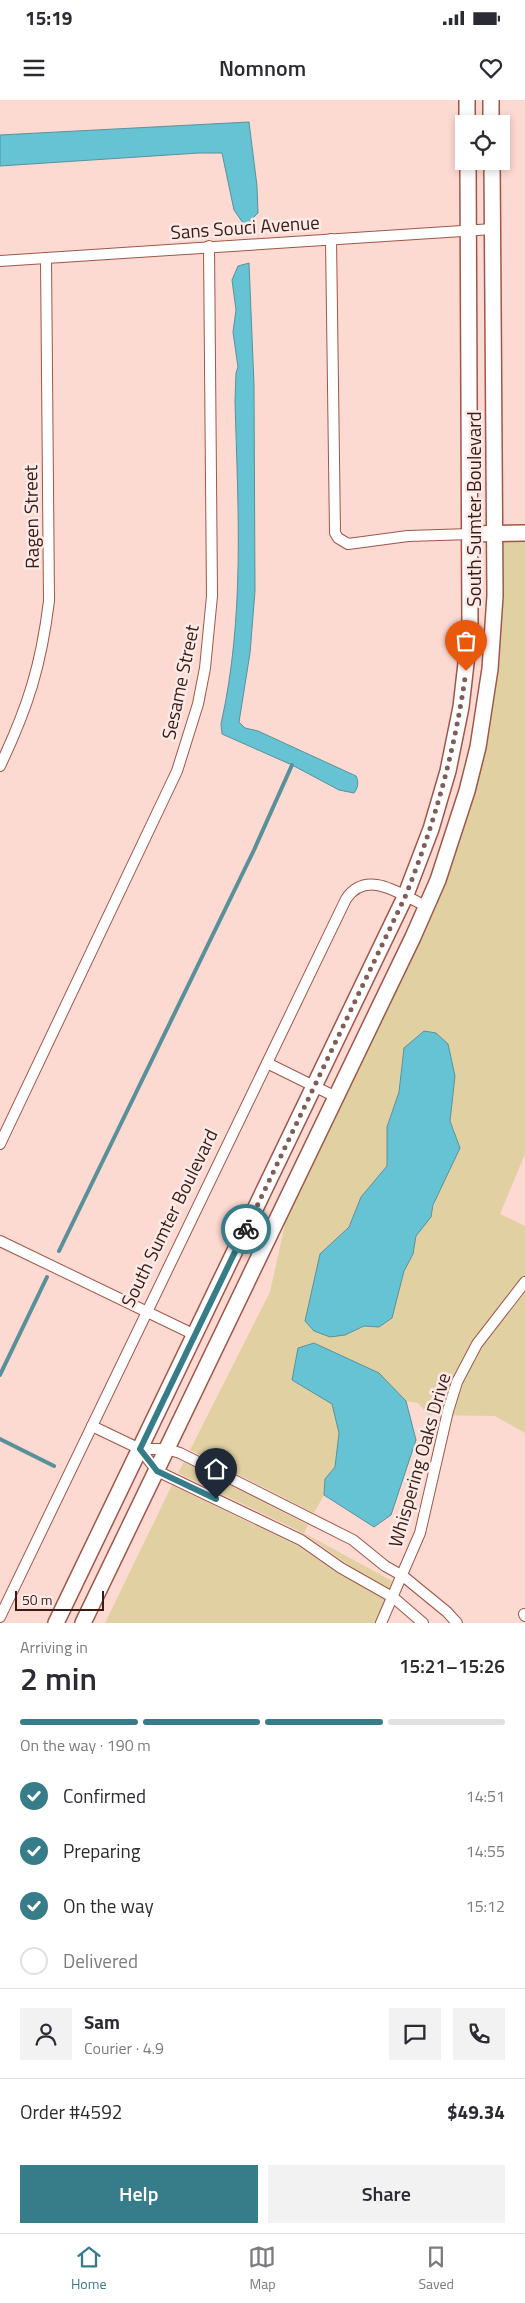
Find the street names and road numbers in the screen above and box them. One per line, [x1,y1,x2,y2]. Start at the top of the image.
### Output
street label: Sans Souci Avenue [169,207,321,246]
street label: South Sumter Boulevard [459,411,488,607]
street label: Ragen Street [15,464,46,569]
street label: Sesame Street [153,621,206,742]
street label: South Sumter Boulevard [113,1124,224,1312]
street label: Whispering Oaks Drive [380,1369,457,1551]

